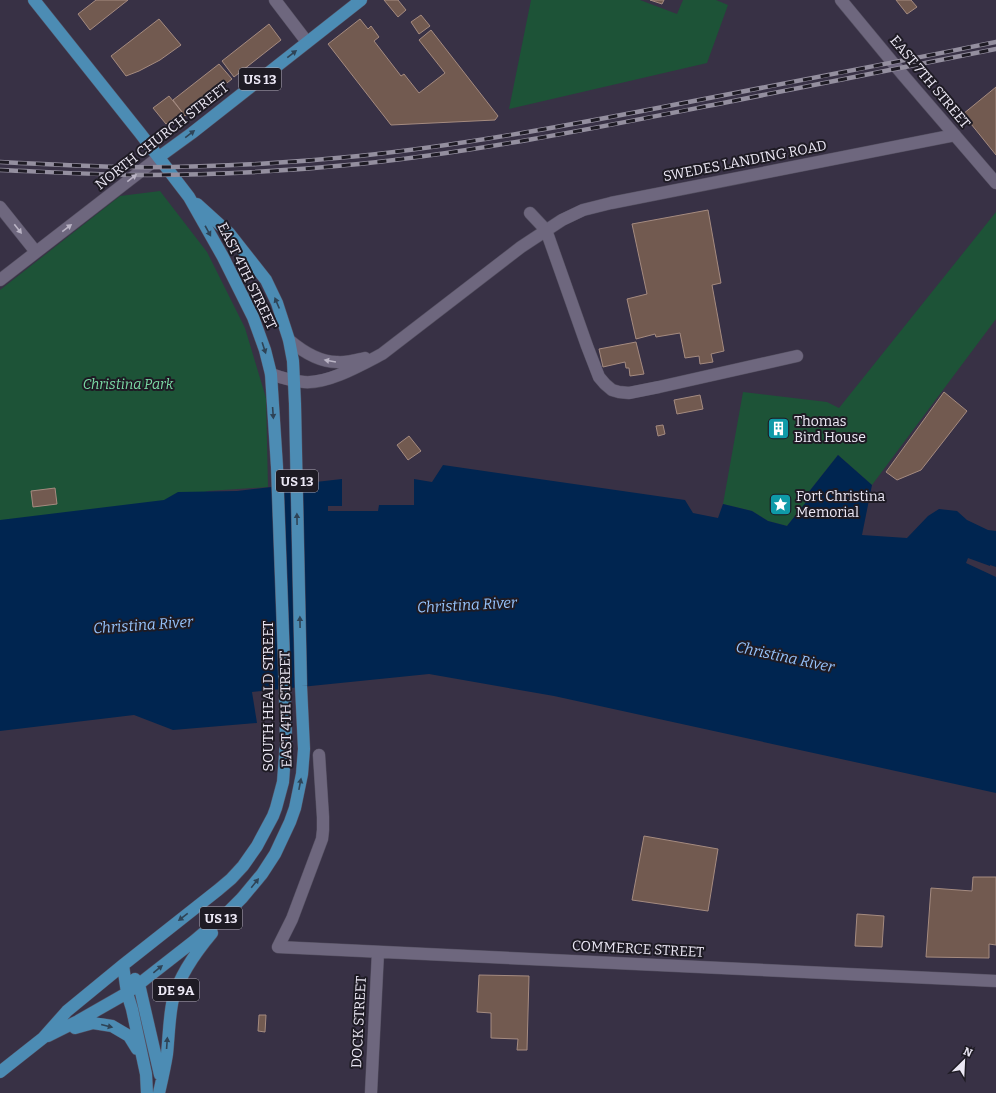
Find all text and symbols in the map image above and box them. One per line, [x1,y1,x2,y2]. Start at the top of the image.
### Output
street label: EAST 7TH STREET [886,32,974,132]
one-way arrow [287,49,298,58]
road number: US 13 [239,68,281,90]
street label: NORTH CHURCH STREET [92,79,232,193]
one-way arrow [185,130,196,138]
street label: SWEDES LANDING ROAD [662,137,828,185]
one-way arrow [126,173,137,182]
street label: EAST 4TH STREET [214,220,280,332]
one-way arrow [13,224,22,235]
one-way arrow [61,224,72,233]
one-way arrow [205,225,212,237]
one-way arrow [273,296,279,308]
one-way arrow [261,343,267,355]
one-way arrow [324,358,336,364]
park label: Christina Park [83,376,174,393]
one-way arrow [270,407,277,419]
place label: Thomas Bird House [794,413,866,446]
building icon: Thomas Bird House [766,416,792,442]
road number: US 13 [276,470,318,492]
place label: Fort Christina Memorial [796,488,886,521]
place icon: Fort Christina Memorial [767,491,793,517]
one-way arrow [294,512,300,525]
water label: Christina River [417,593,518,617]
water label: Christina River [92,612,194,637]
one-way arrow [296,616,303,628]
street label: SOUTH HEALD STREET [260,621,277,771]
water label: Christina River [734,638,837,676]
street label: EAST 4TH STREET [276,650,296,768]
one-way arrow [297,778,303,790]
one-way arrow [250,877,259,888]
road number: US 13 [200,907,242,929]
one-way arrow [178,913,189,922]
street label: COMMERCE STREET [571,937,705,961]
one-way arrow [153,965,164,974]
street label: DOCK STREET [348,975,370,1069]
road number: DE 9A [153,979,199,1001]
one-way arrow [101,1023,114,1029]
one-way arrow [164,1037,171,1049]
north arrow [944,1041,984,1081]
text: N [961,1045,975,1060]

